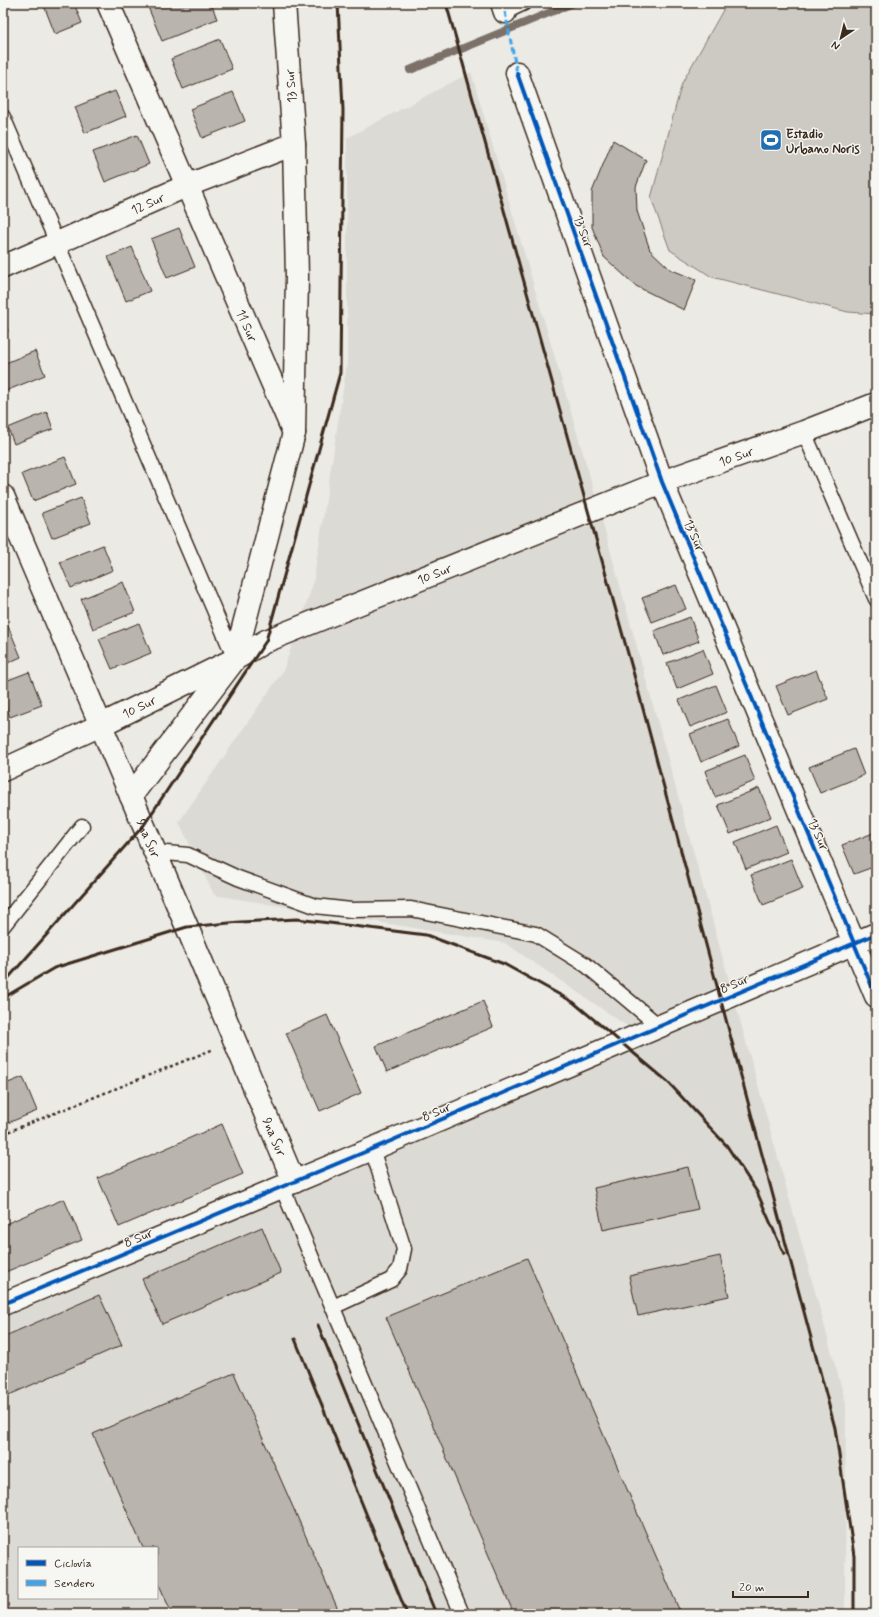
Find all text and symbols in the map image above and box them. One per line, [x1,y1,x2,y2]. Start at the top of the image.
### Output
north arrow [821,18,861,58]
text: N [829,38,843,53]
street label: 13 Sur [282,68,301,103]
place label: Estadio Urbano Noris [786,126,860,158]
sports icon: Estadio Urbano Noris [758,127,784,153]
street label: 12 Sur [129,189,168,219]
street label: 13 Sur [569,213,597,251]
street label: 11 Sur [231,307,261,345]
street label: 10 Sur [717,443,757,471]
street label: 13 Sur [679,517,708,555]
street label: 10 Sur [415,560,455,589]
street label: 10 Sur [120,692,160,723]
street label: 13 Sur [803,816,832,854]
street label: 9na Sur [132,817,164,862]
street label: 8 Sur [718,971,752,998]
street label: 8 Sur [420,1099,454,1126]
street label: 9na Sur [258,1115,290,1160]
street label: 8 Sur [122,1225,156,1252]
legend [18,1547,158,1599]
text: Ciclovía [54,1556,92,1572]
scale bar [733,1573,808,1599]
text: Sendero [54,1576,95,1592]
text: 20 m [739,1580,765,1596]

